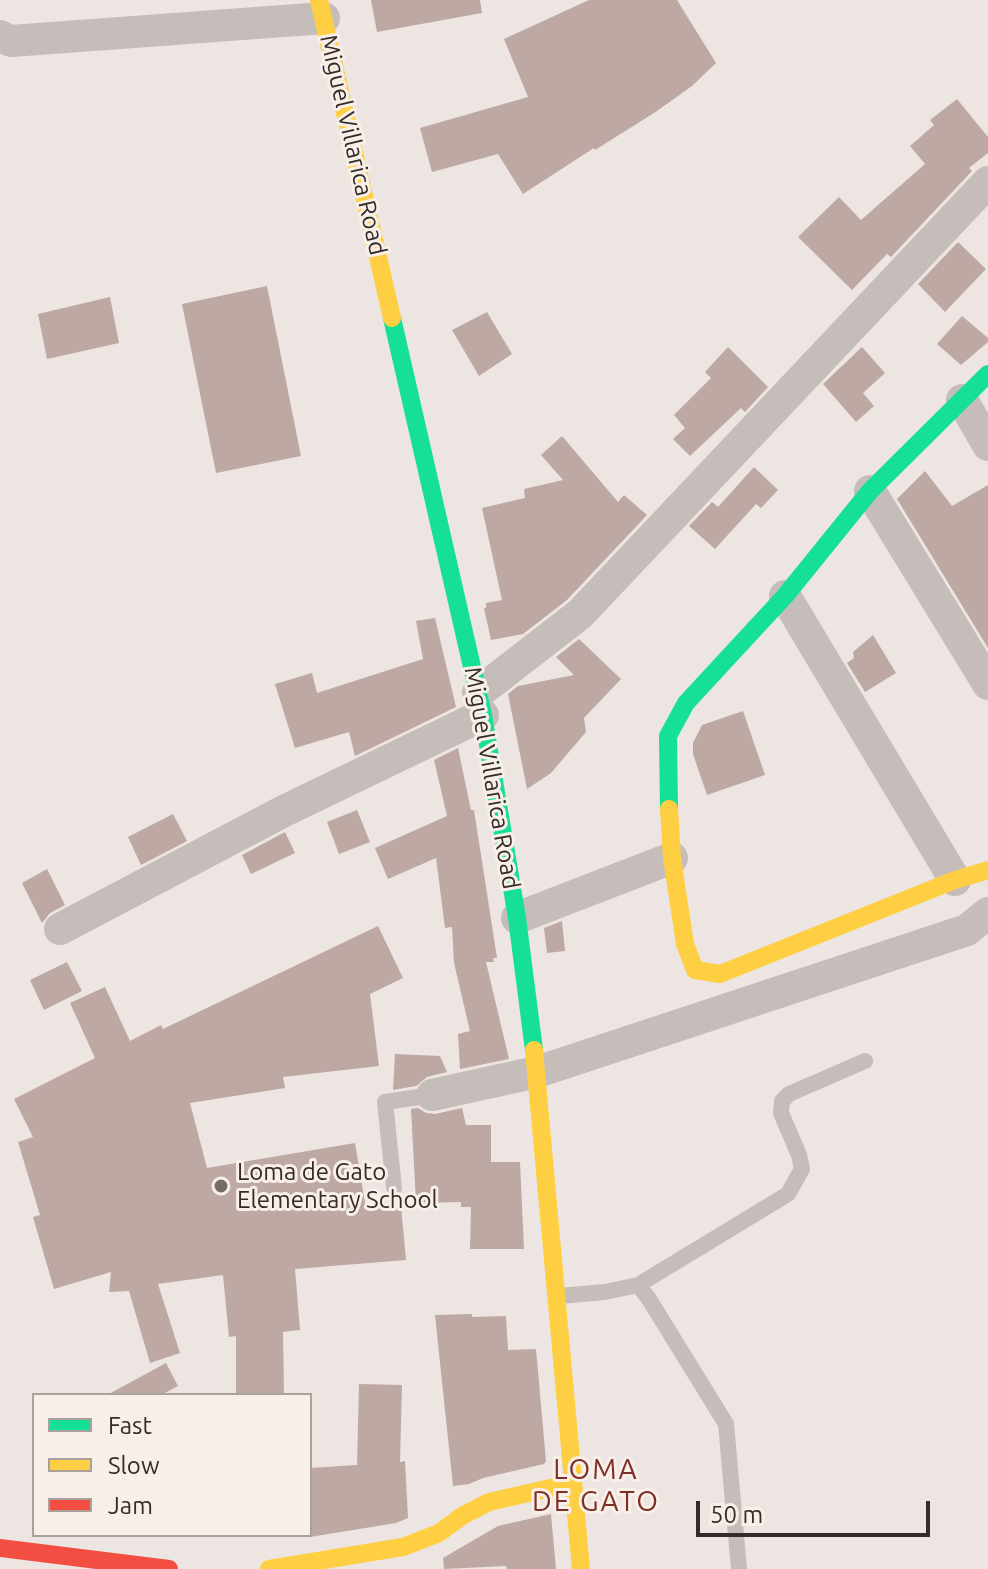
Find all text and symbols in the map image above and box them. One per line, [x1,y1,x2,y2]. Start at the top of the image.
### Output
street label: Miguel Villarica Road [314,32,392,258]
street label: Miguel Villarica Road [458,665,526,891]
place label: Loma de Gato Elementary School [237,1158,438,1214]
marker: Loma de Gato Elementary School [212,1177,230,1195]
legend [32,1393,312,1537]
text: Fast [108,1412,152,1439]
text: Slow [108,1452,160,1479]
district label: LOMA DE GATO [532,1453,660,1519]
scale bar [700,1485,934,1535]
text: Jam [108,1492,153,1519]
text: 50 m [710,1501,763,1528]

